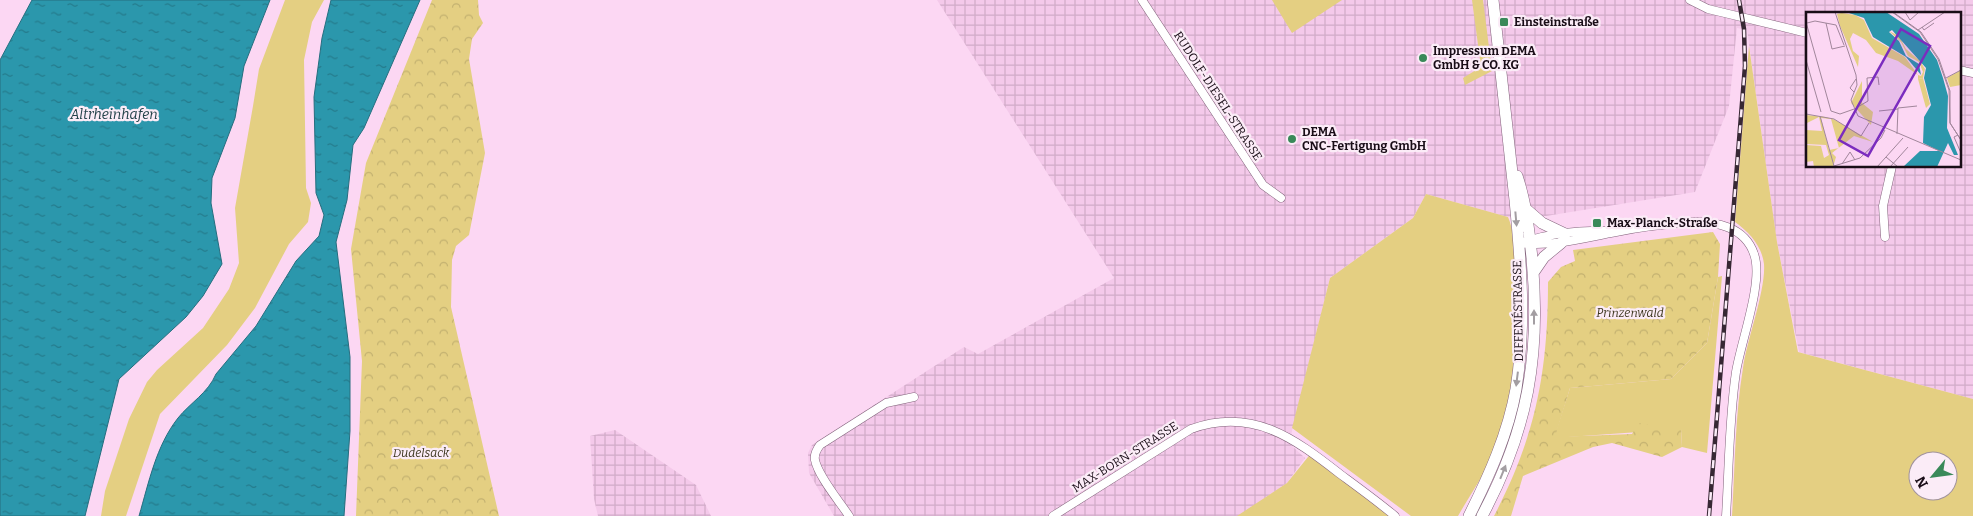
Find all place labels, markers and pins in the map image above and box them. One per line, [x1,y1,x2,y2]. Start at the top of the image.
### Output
place label: Einsteinstraße [1514,15,1599,29]
marker: Einsteinstraße [1498,16,1510,28]
place label: Impressum DEMA GmbH & CO. KG [1433,44,1536,72]
marker: Impressum DEMA GmbH & CO. KG [1417,52,1429,64]
place label: DEMA CNC-Fertigung GmbH [1302,125,1427,153]
marker: DEMA CNC-Fertigung GmbH [1286,133,1298,145]
place label: Max-Planck-Straße [1607,216,1718,230]
marker: Max-Planck-Straße [1591,217,1603,229]

